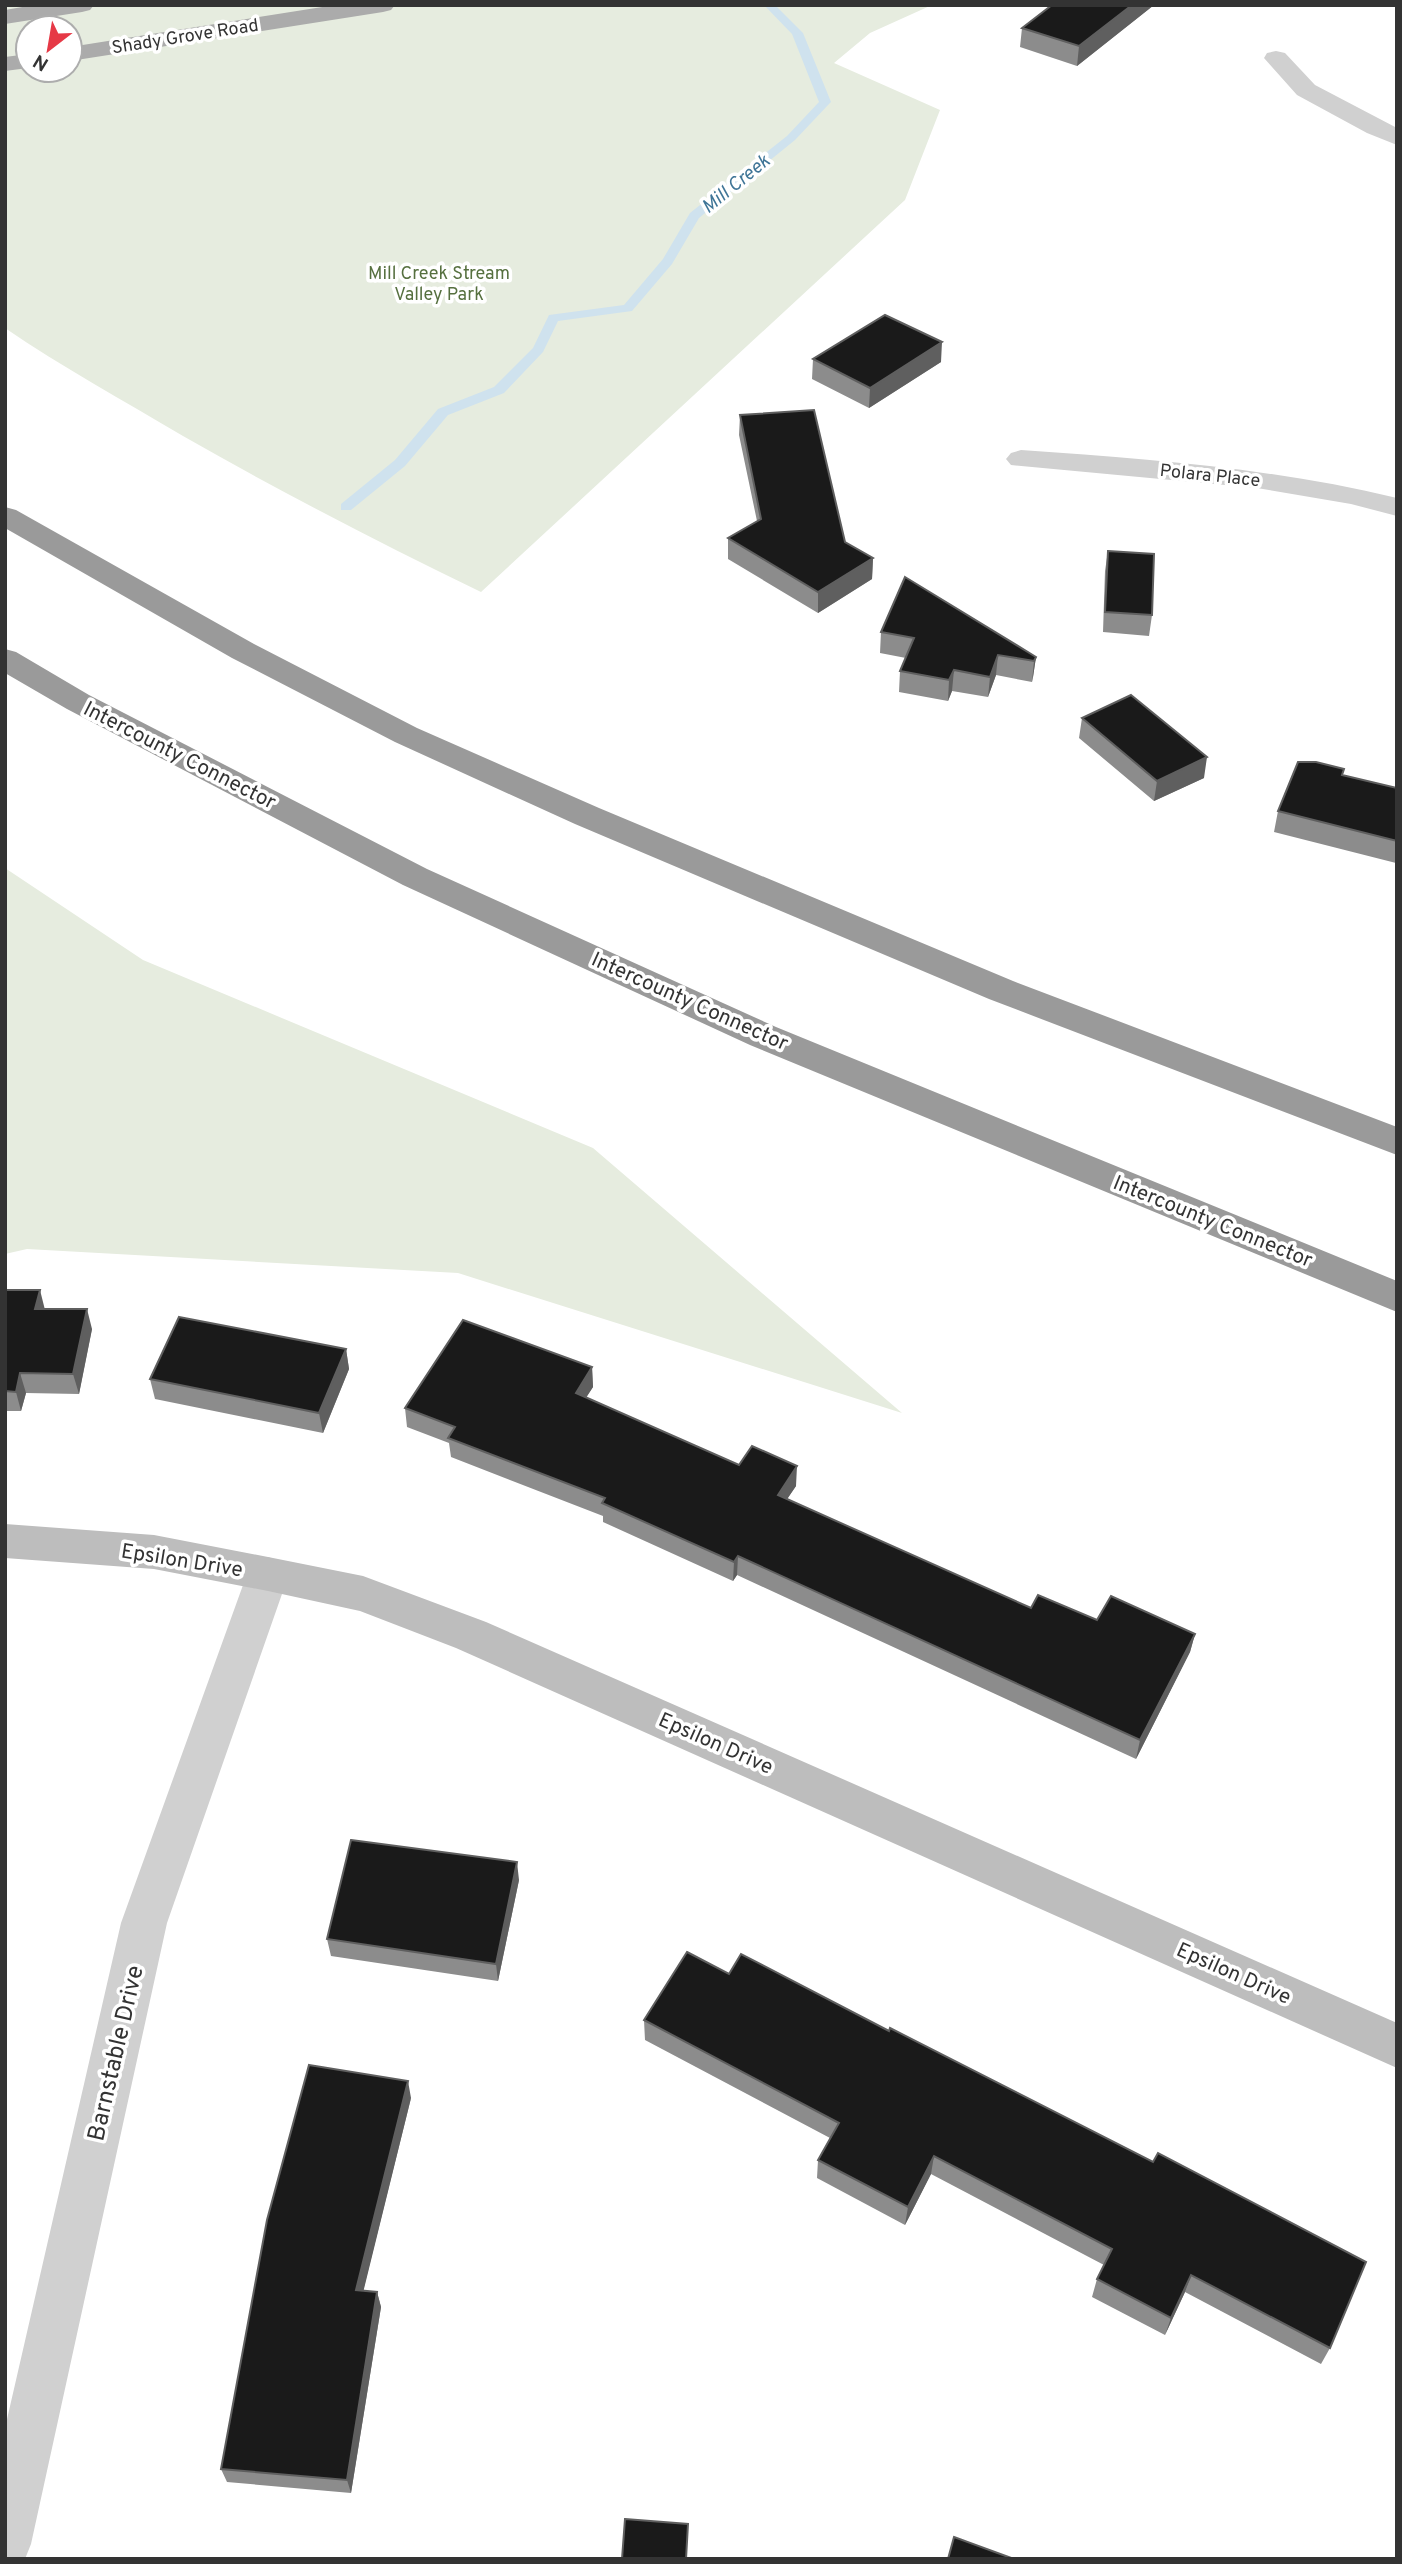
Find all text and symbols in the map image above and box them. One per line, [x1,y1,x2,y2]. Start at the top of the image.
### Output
north arrow [14,14,84,84]
street label: Shady Grove Road [110,15,260,60]
text: N [29,48,53,76]
water label: Mill Creek [697,149,776,219]
park label: Mill Creek Stream Valley Park [368,263,510,307]
street label: Polara Place [1159,460,1261,493]
street label: Intercounty Connector [78,696,280,817]
street label: Intercounty Connector [587,947,792,1058]
street label: Intercounty Connector [1109,1170,1316,1275]
street label: Epsilon Drive [119,1539,245,1584]
street label: Epsilon Drive [654,1707,777,1782]
street label: Epsilon Drive [1172,1937,1295,2012]
street label: Barnstable Drive [82,1963,152,2144]

